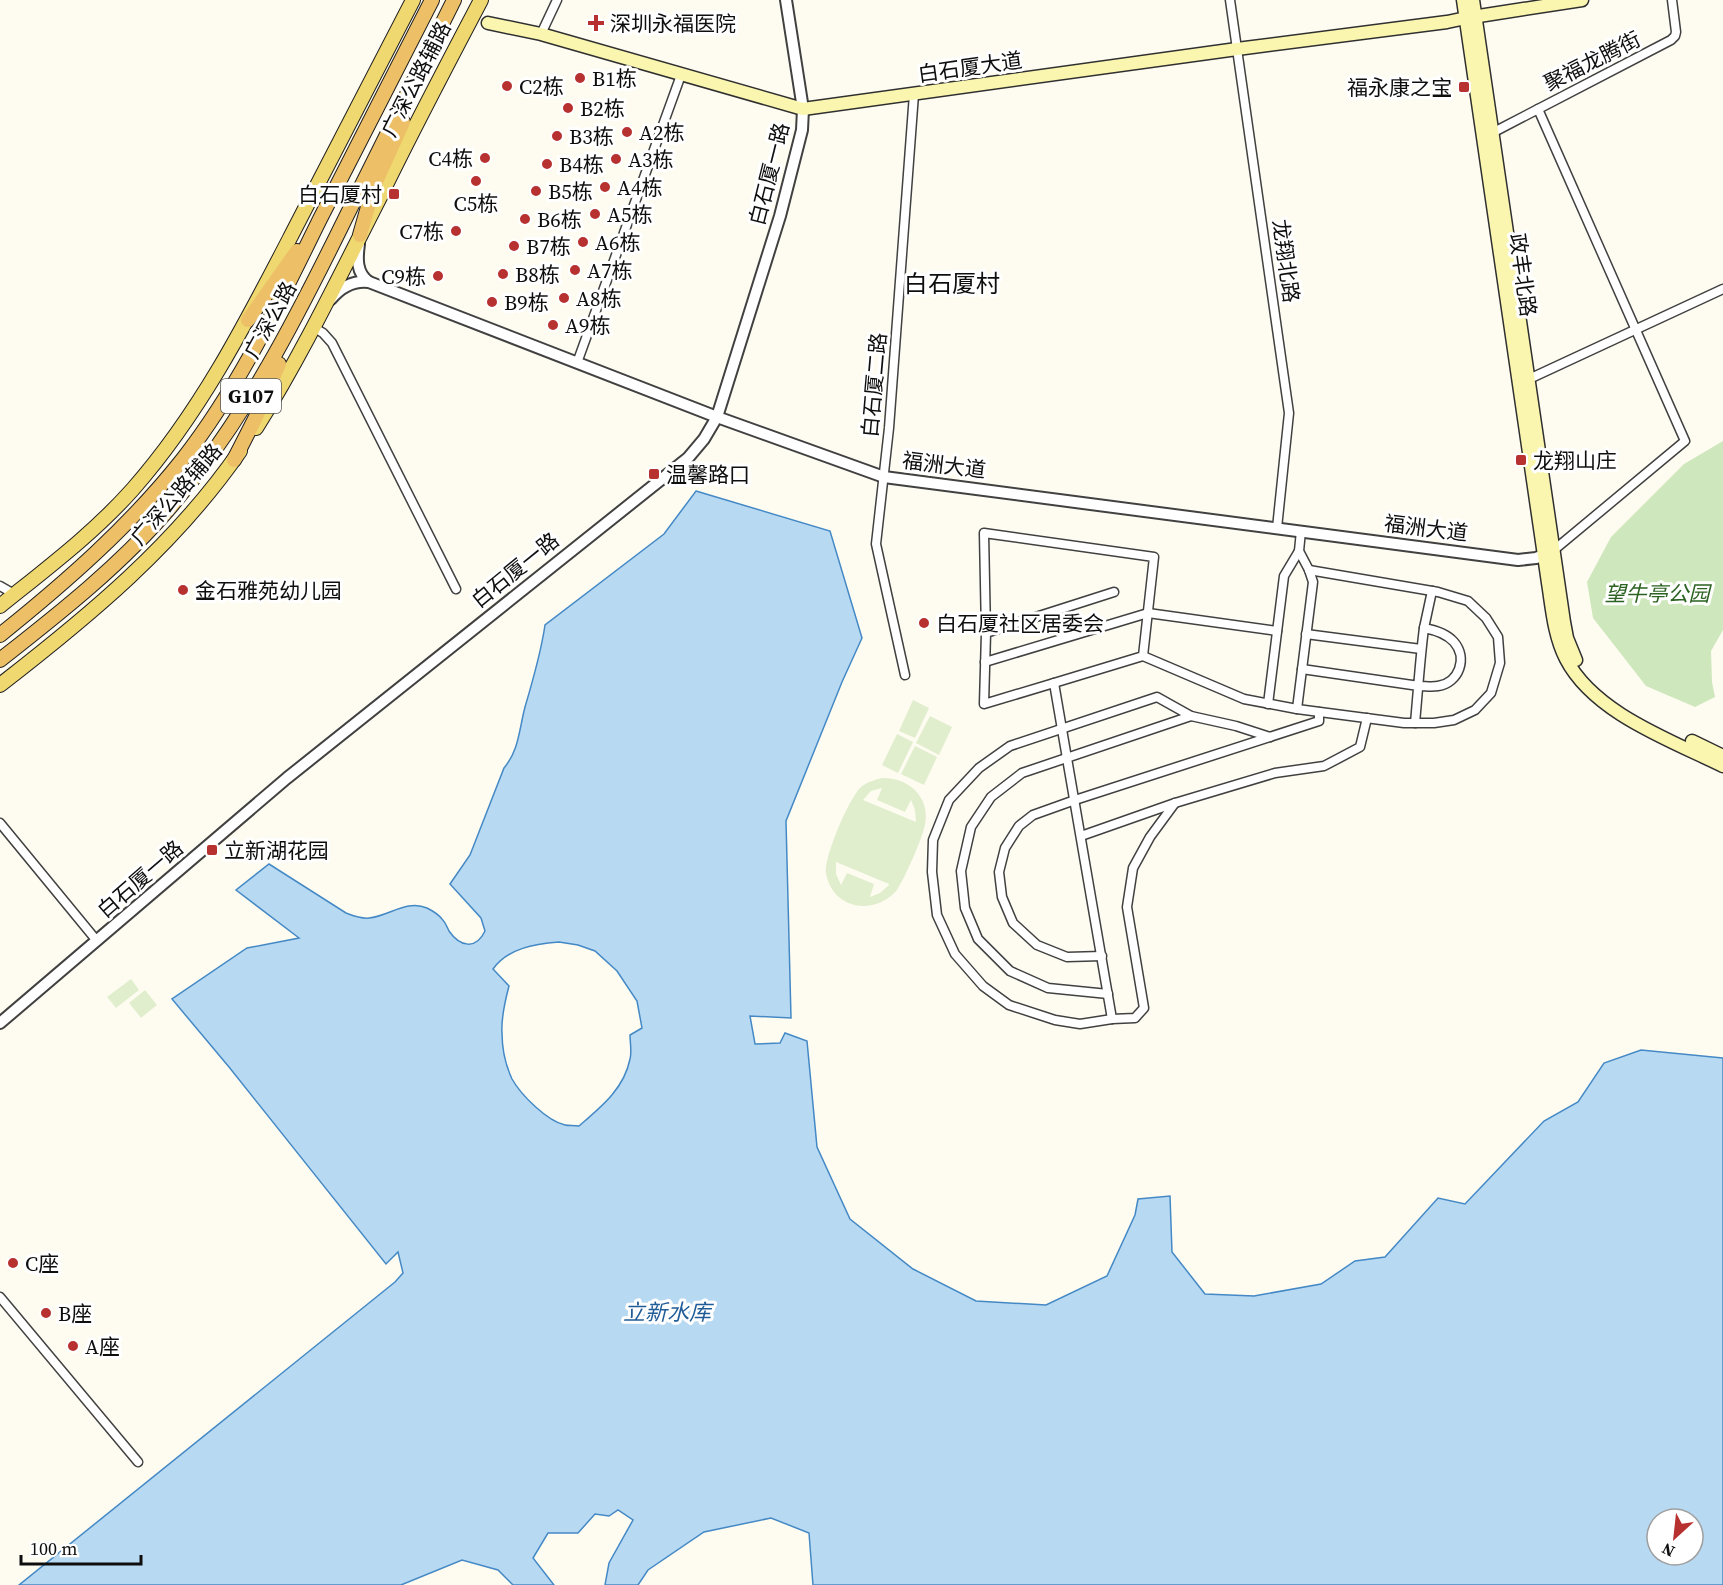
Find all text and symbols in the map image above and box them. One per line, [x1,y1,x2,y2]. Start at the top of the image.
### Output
place label: 深圳永福医院 [610,9,736,38]
marker: 深圳永福医院 [587,14,605,32]
street label: 广深公路辅路 [374,16,458,142]
street label: 聚福龙腾街 [1539,24,1645,98]
street label: 白石厦大道 [916,45,1024,89]
place label: B1栋 [592,64,637,93]
marker: B1栋 [573,71,587,85]
place label: C2栋 [519,72,564,101]
place label: 福永康之宝 [1347,73,1452,102]
marker: C2栋 [500,79,514,93]
marker: 福永康之宝 [1457,80,1471,94]
place label: B2栋 [580,94,625,123]
marker: B2栋 [561,101,575,115]
place label: A2栋 [639,118,684,147]
street label: 白石厦一路 [742,120,796,228]
place label: B3栋 [569,122,614,151]
marker: A2栋 [620,125,634,139]
marker: B3栋 [550,129,564,143]
place label: C4栋 [428,144,473,173]
place label: A3栋 [628,145,673,174]
place label: B4栋 [559,150,604,179]
marker: C4栋 [478,151,492,165]
marker: A3栋 [609,152,623,166]
marker: B4栋 [540,157,554,171]
place label: A4栋 [617,173,662,202]
marker: C5栋 [469,174,483,188]
place label: B5栋 [548,177,593,206]
place label: 白石厦村 [298,180,382,209]
marker: A4栋 [598,180,612,194]
marker: B5栋 [529,184,543,198]
marker: 白石厦村 [387,187,401,201]
place label: C5栋 [454,189,498,218]
place label: A5栋 [607,200,652,229]
place label: B6栋 [537,205,582,234]
marker: A5栋 [588,207,602,221]
marker: B6栋 [518,212,532,226]
place label: C7栋 [399,217,444,246]
street label: 龙翔北路 [1266,217,1306,305]
marker: C7栋 [449,224,463,238]
place label: A6栋 [595,228,640,257]
street label: 政丰北路 [1503,231,1543,319]
place label: B7栋 [526,232,571,261]
marker: A6栋 [576,235,590,249]
marker: B7栋 [507,239,521,253]
place label: A7栋 [587,256,632,285]
place label: B8栋 [515,260,560,289]
place label: C9栋 [381,262,426,291]
marker: A7栋 [568,263,582,277]
marker: B8栋 [496,267,510,281]
district label: 白石厦村 [904,267,1000,300]
marker: C9栋 [431,269,445,283]
street label: 广深公路 [237,276,303,364]
place label: A8栋 [576,284,621,313]
place label: B9栋 [504,288,549,317]
marker: A8栋 [557,291,571,305]
marker: B9栋 [485,295,499,309]
place label: A9栋 [565,311,610,340]
marker: A9栋 [546,318,560,332]
street label: 白石厦二路 [855,331,893,439]
road number: G107 [221,379,281,413]
street label: 广深公路辅路 [124,437,228,551]
street label: 福洲大道 [901,445,987,485]
place label: 龙翔山庄 [1533,446,1617,475]
marker: 龙翔山庄 [1514,453,1528,467]
place label: 温馨路口 [666,460,750,489]
marker: 温馨路口 [647,467,661,481]
street label: 福洲大道 [1383,508,1469,548]
street label: 白石厦一路 [465,526,565,614]
place label: 金石雅苑幼儿园 [195,576,342,605]
park label: 望牛亭公园 [1605,579,1712,608]
marker: 金石雅苑幼儿园 [176,583,190,597]
place label: 白石厦社区居委会 [936,609,1104,638]
marker: 白石厦社区居委会 [917,616,931,630]
street label: 白石厦一路 [91,834,189,924]
place label: 立新湖花园 [224,836,329,865]
marker: 立新湖花园 [205,843,219,857]
place label: C座 [25,1249,59,1278]
marker: C座 [6,1256,20,1270]
water label: 立新水库 [623,1297,715,1327]
place label: B座 [58,1299,92,1328]
marker: B座 [39,1306,53,1320]
place label: A座 [85,1332,120,1361]
marker: A座 [66,1339,80,1353]
north arrow [1645,1507,1705,1567]
scale bar [21,1528,141,1566]
text: 100 m [30,1536,77,1561]
text: N [1658,1538,1678,1563]

